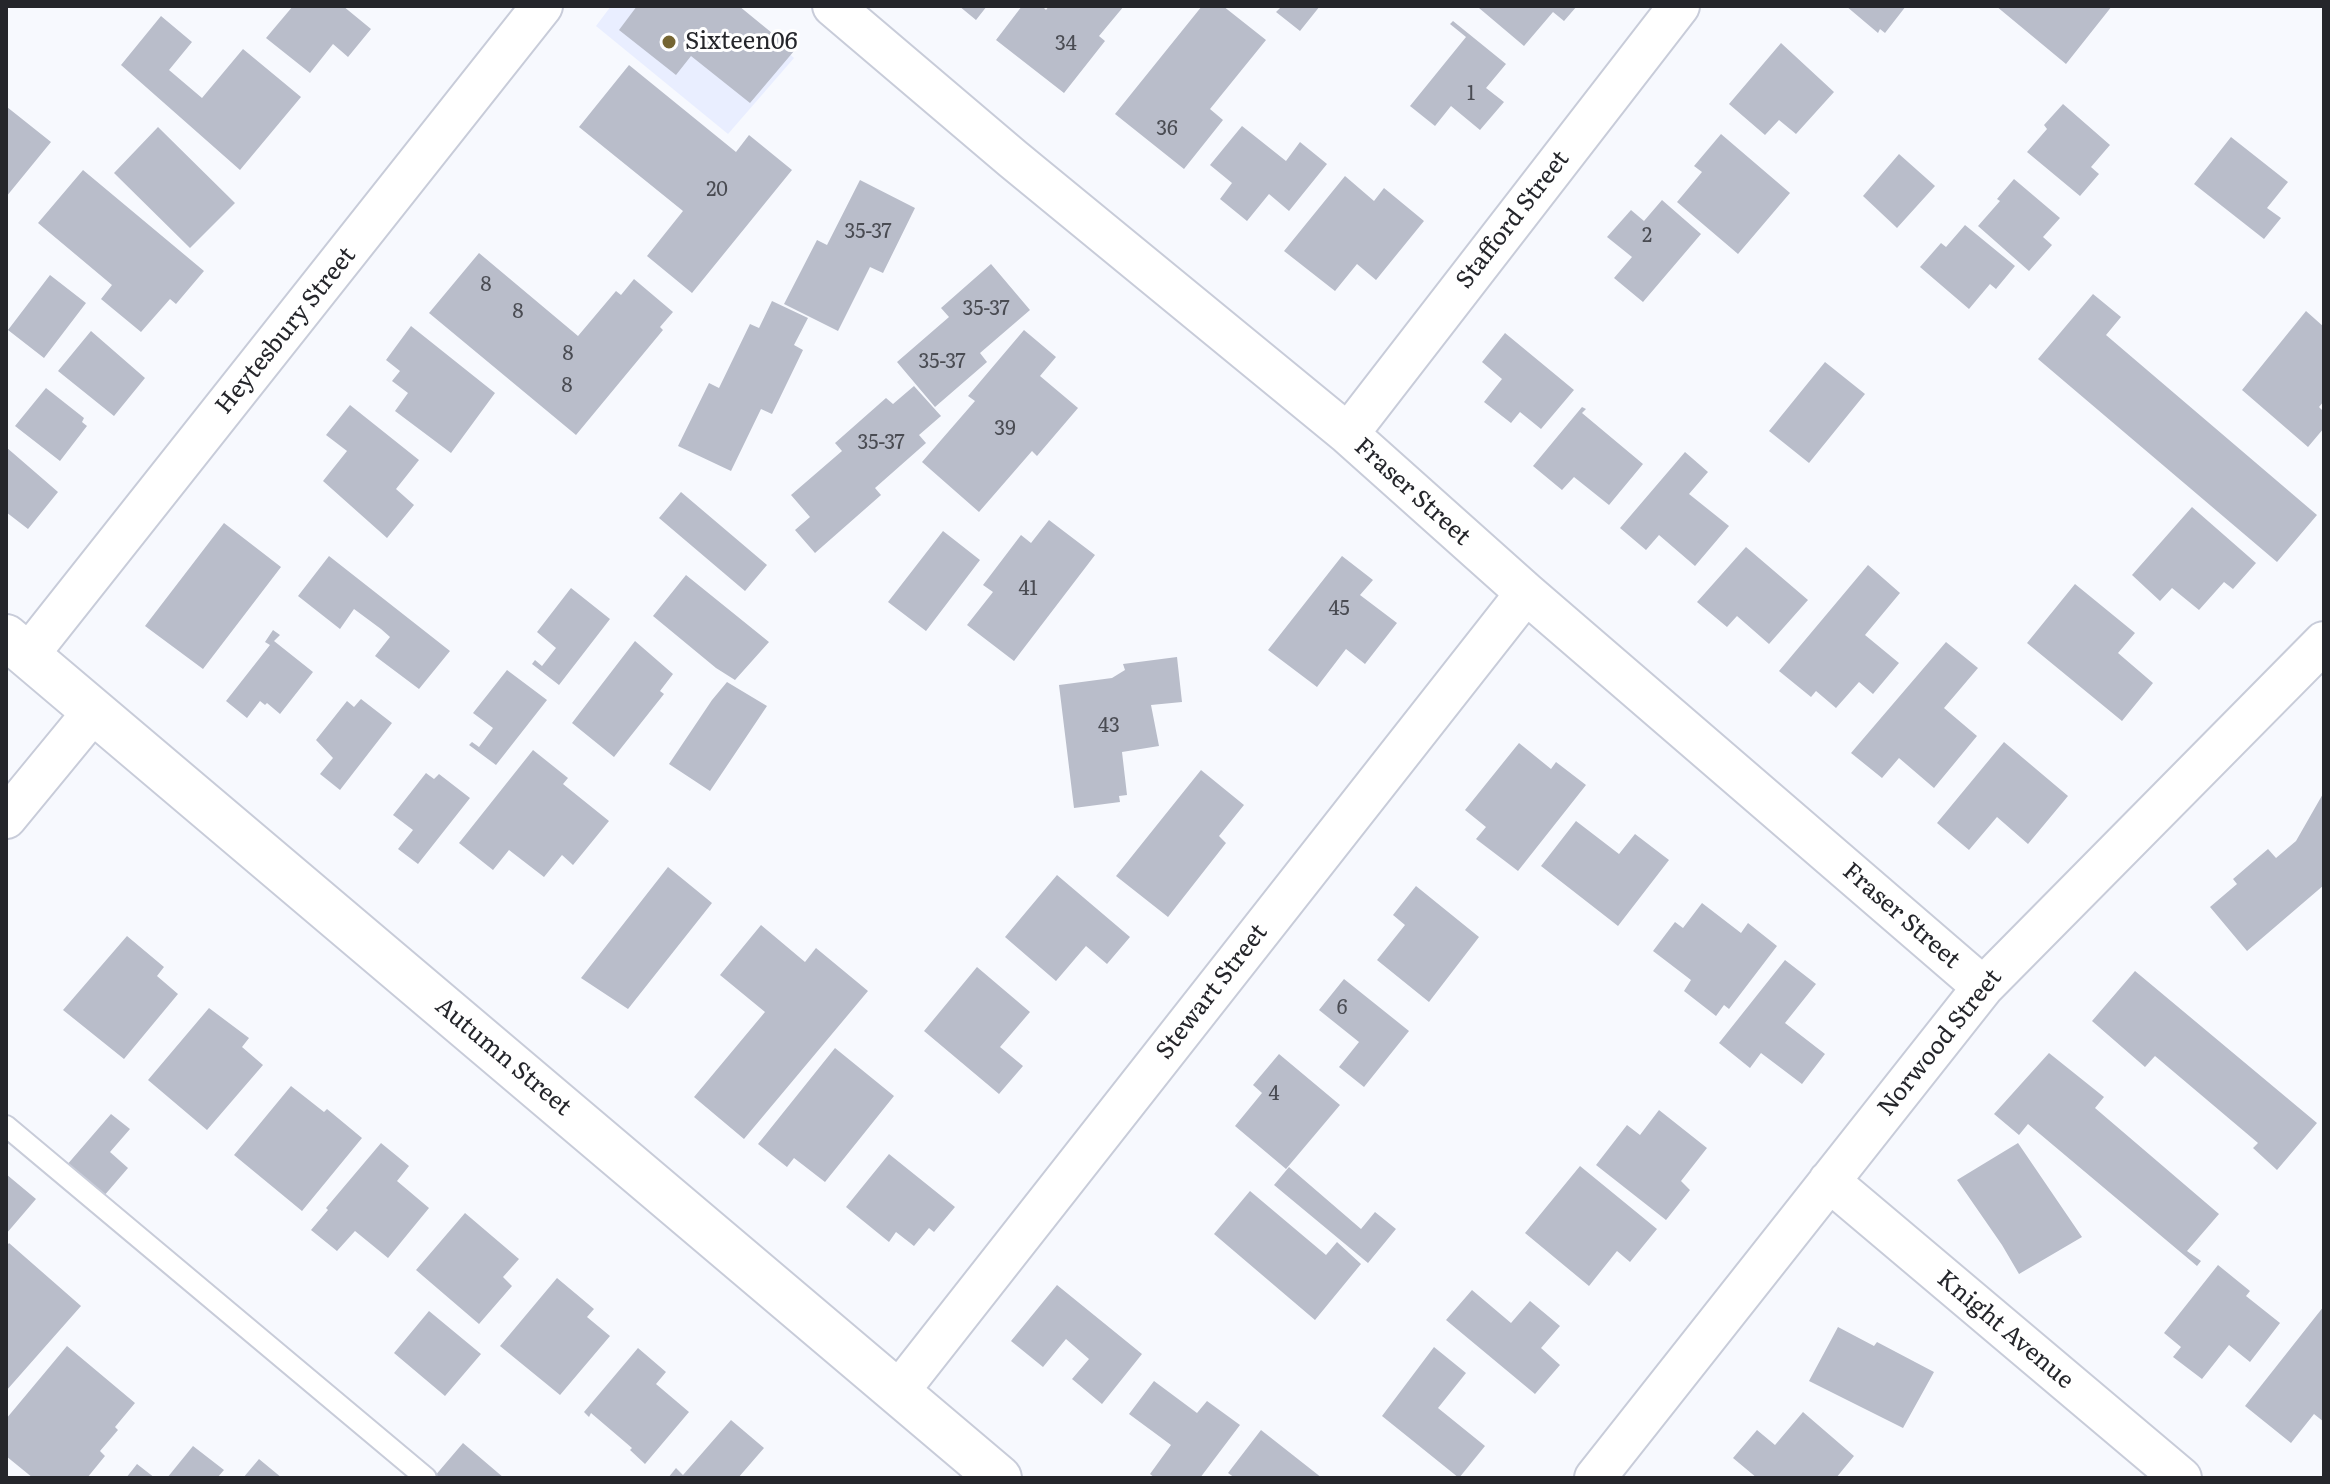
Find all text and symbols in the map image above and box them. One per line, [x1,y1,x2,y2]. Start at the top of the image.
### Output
place label: Sixteen06 [685,28,798,56]
house number: 34 [1055,32,1077,56]
marker: Sixteen06 [660,33,678,51]
house number: 1 [1467,82,1475,106]
house number: 36 [1156,117,1178,141]
street label: Stafford Street [1450,145,1576,295]
house number: 20 [706,178,728,202]
house number: 35-37 [844,220,892,244]
house number: 2 [1642,224,1652,248]
street label: Heytesbury Street [210,242,362,420]
house number: 8 [480,273,492,297]
house number: 35-37 [962,297,1010,321]
house number: 8 [512,300,524,324]
house number: 8 [562,342,574,366]
house number: 35-37 [918,350,966,374]
house number: 8 [561,374,573,398]
house number: 39 [994,417,1016,441]
house number: 35-37 [857,431,905,455]
street label: Fraser Street [1348,432,1476,552]
house number: 41 [1018,577,1038,601]
house number: 45 [1328,597,1350,621]
house number: 43 [1098,714,1120,738]
street label: Fraser Street [1836,857,1966,975]
street label: Stewart Street [1150,919,1274,1065]
street label: Norwood Street [1872,964,2008,1122]
street label: Autumn Street [429,992,577,1122]
house number: 6 [1337,996,1347,1020]
house number: 4 [1268,1082,1280,1106]
street label: Knight Avenue [1931,1265,2079,1395]

